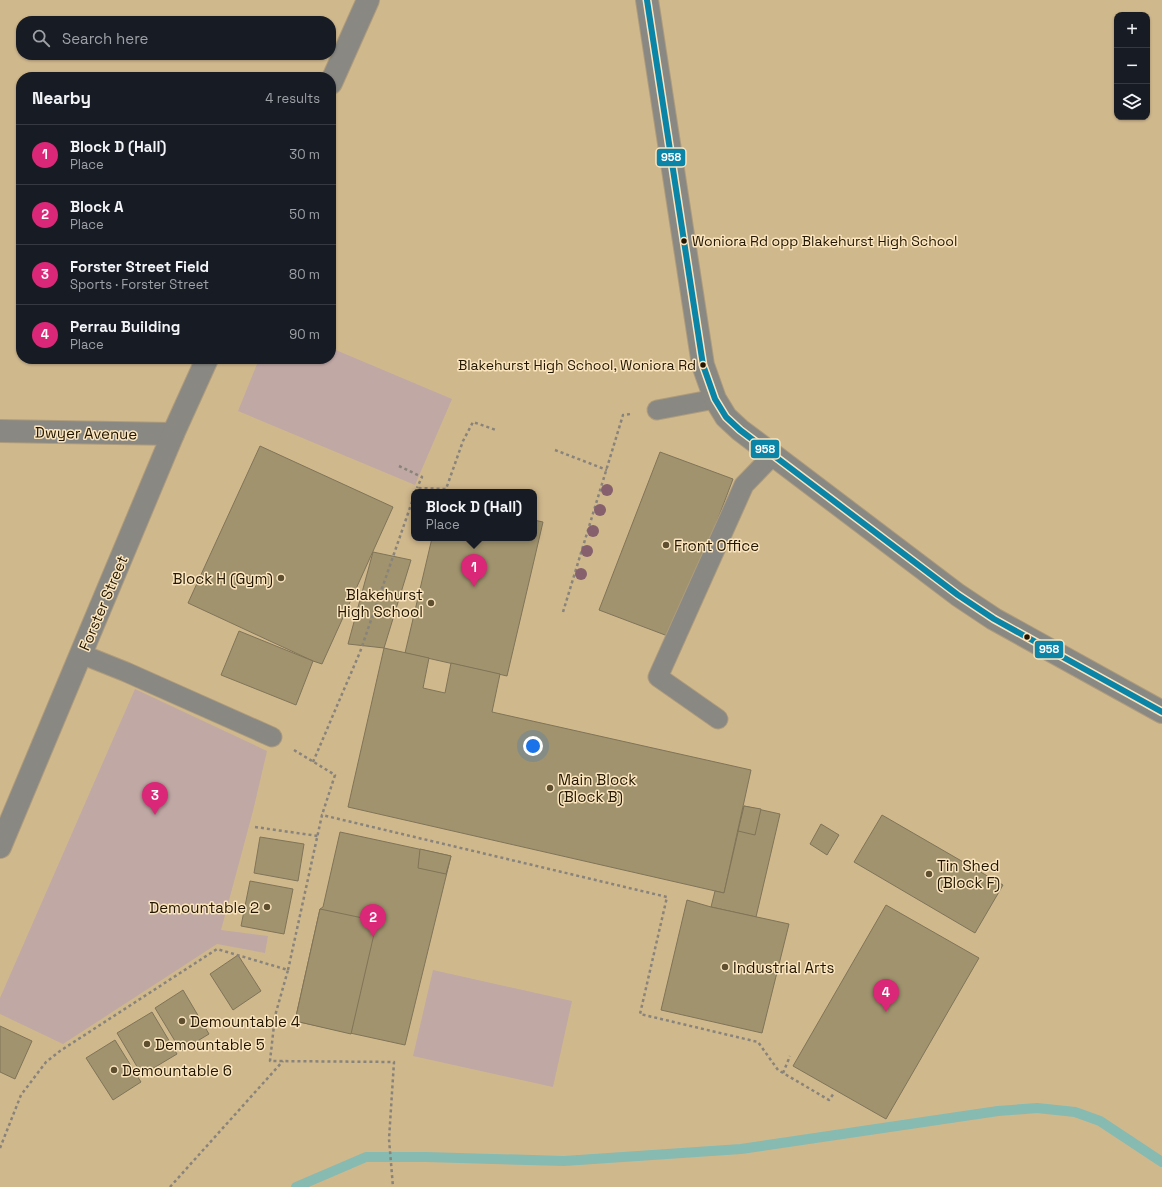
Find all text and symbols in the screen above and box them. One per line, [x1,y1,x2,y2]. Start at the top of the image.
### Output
map controls [1114,12,1150,120]
button: + [1114,12,1150,48]
search box [16,16,336,60]
icon: search [30,27,52,49]
text: Search here [62,29,148,48]
button: − [1114,48,1150,84]
button: layers [1114,84,1150,120]
text: Nearby [32,87,91,109]
text: 4 results [265,90,320,107]
text: Block D (Hall) [70,137,166,156]
text: 1 [42,146,48,163]
text: 30 m [289,146,320,163]
line badge: 958 [656,148,686,167]
text: 958 [661,150,681,164]
text: Place [70,156,104,173]
text: Block A [70,197,124,216]
text: 2 [41,206,49,223]
text: 50 m [289,206,320,223]
text: Place [70,216,104,233]
place label: Woniora Rd opp Blakehurst High School [692,232,957,250]
marker: Woniora Rd opp Blakehurst High School [679,236,689,246]
text: Forster Street Field [70,257,209,276]
text: 3 [41,266,49,283]
text: 80 m [289,266,320,283]
text: Sports · Forster Street [70,276,209,293]
text: Perrau Building [70,317,180,336]
text: 4 [41,326,49,343]
text: 90 m [289,326,320,343]
text: Place [70,336,104,353]
place label: Blakehurst High School, Woniora Rd [458,356,696,374]
marker: Blakehurst High School, Woniora Rd [698,360,708,370]
street label: Dwyer Avenue [35,423,137,443]
line badge: 958 [750,439,780,459]
text: 958 [755,442,775,456]
popup [411,489,537,541]
text: Block D (Hall) [426,497,522,516]
text: Place [426,516,460,533]
place label: Front Office [674,536,759,555]
marker: Front Office [661,540,671,550]
street label: Forster Street [74,553,132,653]
pin: 1 [461,554,487,587]
place label: Block H (Gym) [172,569,273,589]
marker: Block H (Gym) [276,573,286,583]
place label: Blakehurst High School [337,585,423,621]
marker: Blakehurst High School [426,598,436,608]
unlabelled marker [1022,632,1032,642]
line badge: 958 [1034,640,1064,659]
text: 958 [1039,642,1059,656]
your location [523,736,543,756]
place label: Main Block (Block B) [558,770,636,807]
pin: 3 [142,782,168,815]
marker: Main Block (Block B) [545,783,555,793]
place label: Tin Shed (Block F) [937,856,1000,893]
marker: Tin Shed (Block F) [924,869,934,879]
place label: Demountable 2 [149,898,259,917]
marker: Demountable 2 [262,902,272,912]
pin: 2 [360,904,386,937]
place label: Industrial Arts [733,958,835,977]
marker: Industrial Arts [720,962,730,972]
pin: 4 [873,979,899,1012]
place label: Demountable 4 [190,1012,300,1031]
marker: Demountable 4 [177,1016,187,1026]
place label: Demountable 5 [155,1035,265,1054]
marker: Demountable 5 [142,1039,152,1049]
place label: Demountable 6 [122,1061,232,1080]
marker: Demountable 6 [109,1065,119,1075]

